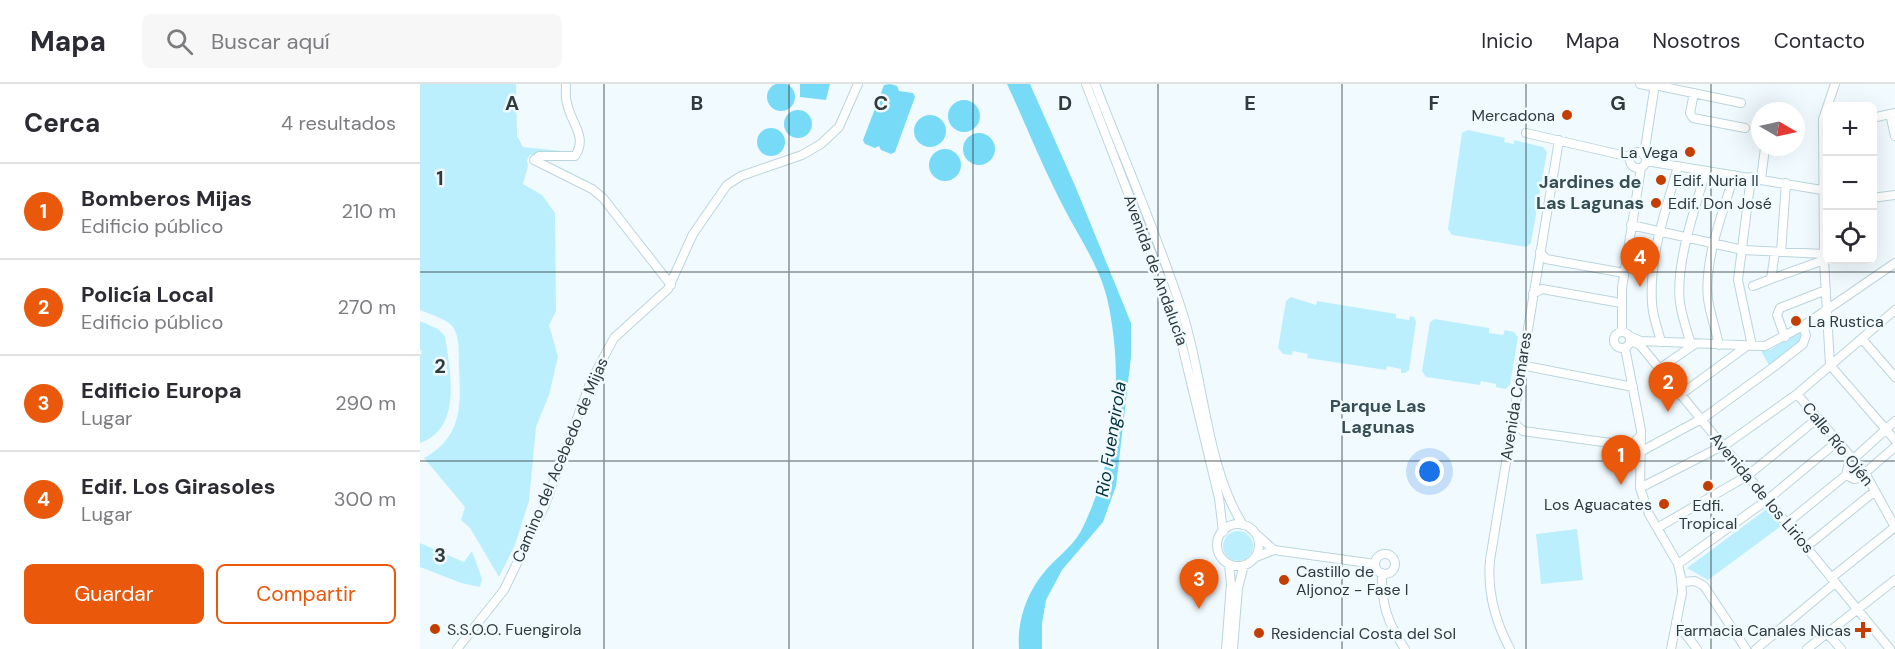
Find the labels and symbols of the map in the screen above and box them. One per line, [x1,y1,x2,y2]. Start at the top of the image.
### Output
text: A [505,90,519,116]
text: B [691,90,703,116]
text: C [874,90,888,116]
text: D [1058,90,1072,116]
text: E [1244,90,1256,116]
text: F [1428,90,1440,116]
text: G [1610,90,1626,116]
north arrow [1751,102,1805,156]
place label: Mercadona [1472,105,1555,126]
marker: Mercadona [1560,108,1574,122]
place label: La Vega [1620,142,1678,163]
marker: La Vega [1683,145,1697,159]
text: 1 [436,165,444,191]
district label: Jardines de Las Lagunas [1536,170,1644,215]
place label: Edif. Nuria II [1673,170,1759,191]
marker: Edif. Nuria II [1654,173,1668,187]
street label: Avenida de Andalucía [1119,192,1193,348]
place label: Edif. Don José [1668,193,1772,214]
marker: Edif. Don José [1649,196,1663,210]
pin: 4 [1620,238,1660,287]
place label: La Rustica [1808,311,1884,332]
marker: La Rustica [1789,314,1803,328]
street label: Avenida Comares [1495,330,1537,462]
text: 2 [434,353,446,379]
street label: Camino del Acebedo de Mijas [507,354,613,566]
pin: 2 [1648,362,1688,412]
water label: Rio Fuengirola [1090,379,1132,498]
district label: Parque Las Lagunas [1330,394,1426,439]
street label: Calle Río Ojén [1798,398,1878,490]
street label: Avenida de los Lirios [1705,428,1819,558]
pin: 1 [1602,436,1640,485]
your location [1415,457,1444,486]
marker: Edfi. Tropical [1701,479,1715,493]
place label: Los Aguacates [1544,494,1652,515]
place label: Edfi. Tropical [1679,495,1737,534]
marker: Los Aguacates [1657,497,1671,511]
text: 3 [434,542,446,568]
pin: 3 [1180,560,1218,609]
place label: Castillo de Aljonoz - Fase I [1296,561,1409,600]
marker: Castillo de Aljonoz - Fase I [1277,573,1291,587]
place label: S.S.O.O. Fuengirola [447,619,581,640]
place label: Farmacia Canales Nicas [1676,620,1851,641]
marker: S.S.O.O. Fuengirola [428,622,442,636]
place label: Residencial Costa del Sol [1271,623,1456,644]
marker: Farmacia Canales Nicas [1856,623,1870,637]
marker: Residencial Costa del Sol [1252,626,1266,640]

